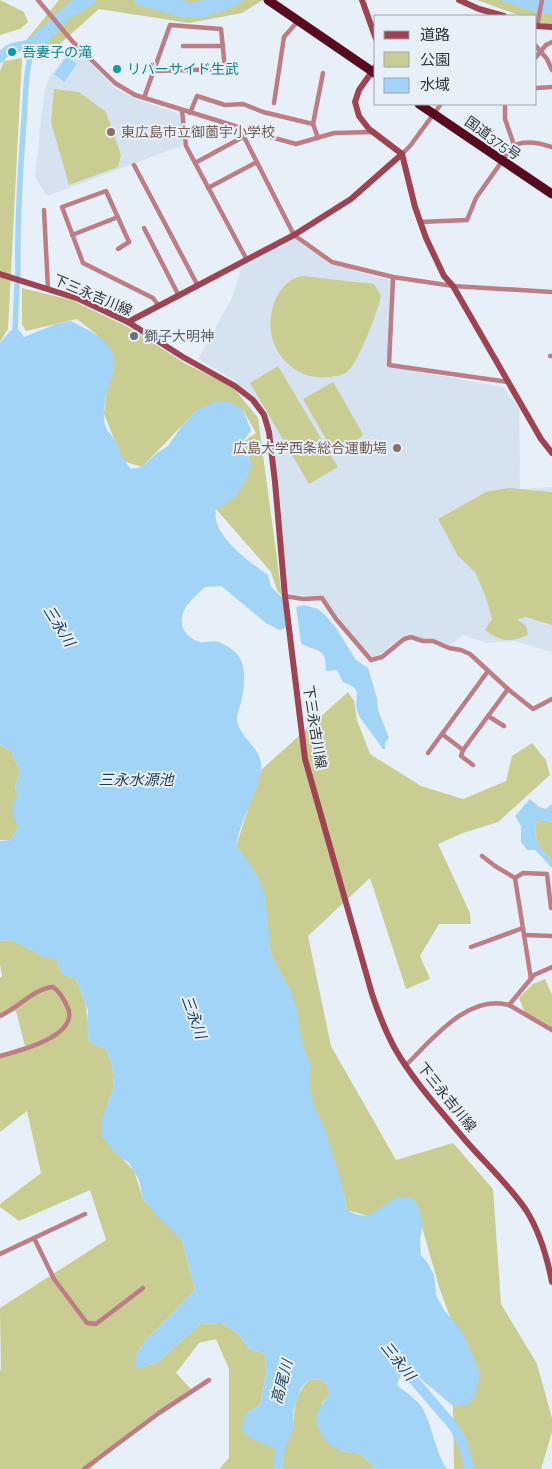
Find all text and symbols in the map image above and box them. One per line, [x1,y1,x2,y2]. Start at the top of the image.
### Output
legend [374,15,537,105]
text: 道路 [420,26,450,44]
place label: 吾妻子の滝 [22,44,92,60]
marker: 吾妻子の滝 [6,46,18,58]
text: 公園 [420,51,450,69]
place label: リバーサイド生武 [127,61,239,77]
marker: リバーサイド生武 [111,63,123,75]
text: 水域 [420,76,450,94]
street label: 国道375号 [462,113,524,163]
place label: 東広島市立御薗宇小学校 [121,124,275,140]
marker: 東広島市立御薗宇小学校 [105,126,117,138]
street label: 下三永吉川線 [51,271,135,319]
place label: 獅子大明神 [144,328,214,344]
marker: 獅子大明神 [128,330,140,342]
place label: 広島大学西条総合運動場 [233,440,387,456]
marker: 広島大学西条総合運動場 [391,442,403,454]
water label: 三永川 [39,602,80,652]
street label: 下三永吉川線 [301,684,329,770]
water label: 三永水源池 [98,771,175,789]
water label: 三永川 [178,993,211,1043]
street label: 下三永吉川線 [414,1059,480,1135]
water label: 三永川 [377,1338,420,1386]
water label: 高尾川 [267,1356,297,1406]

